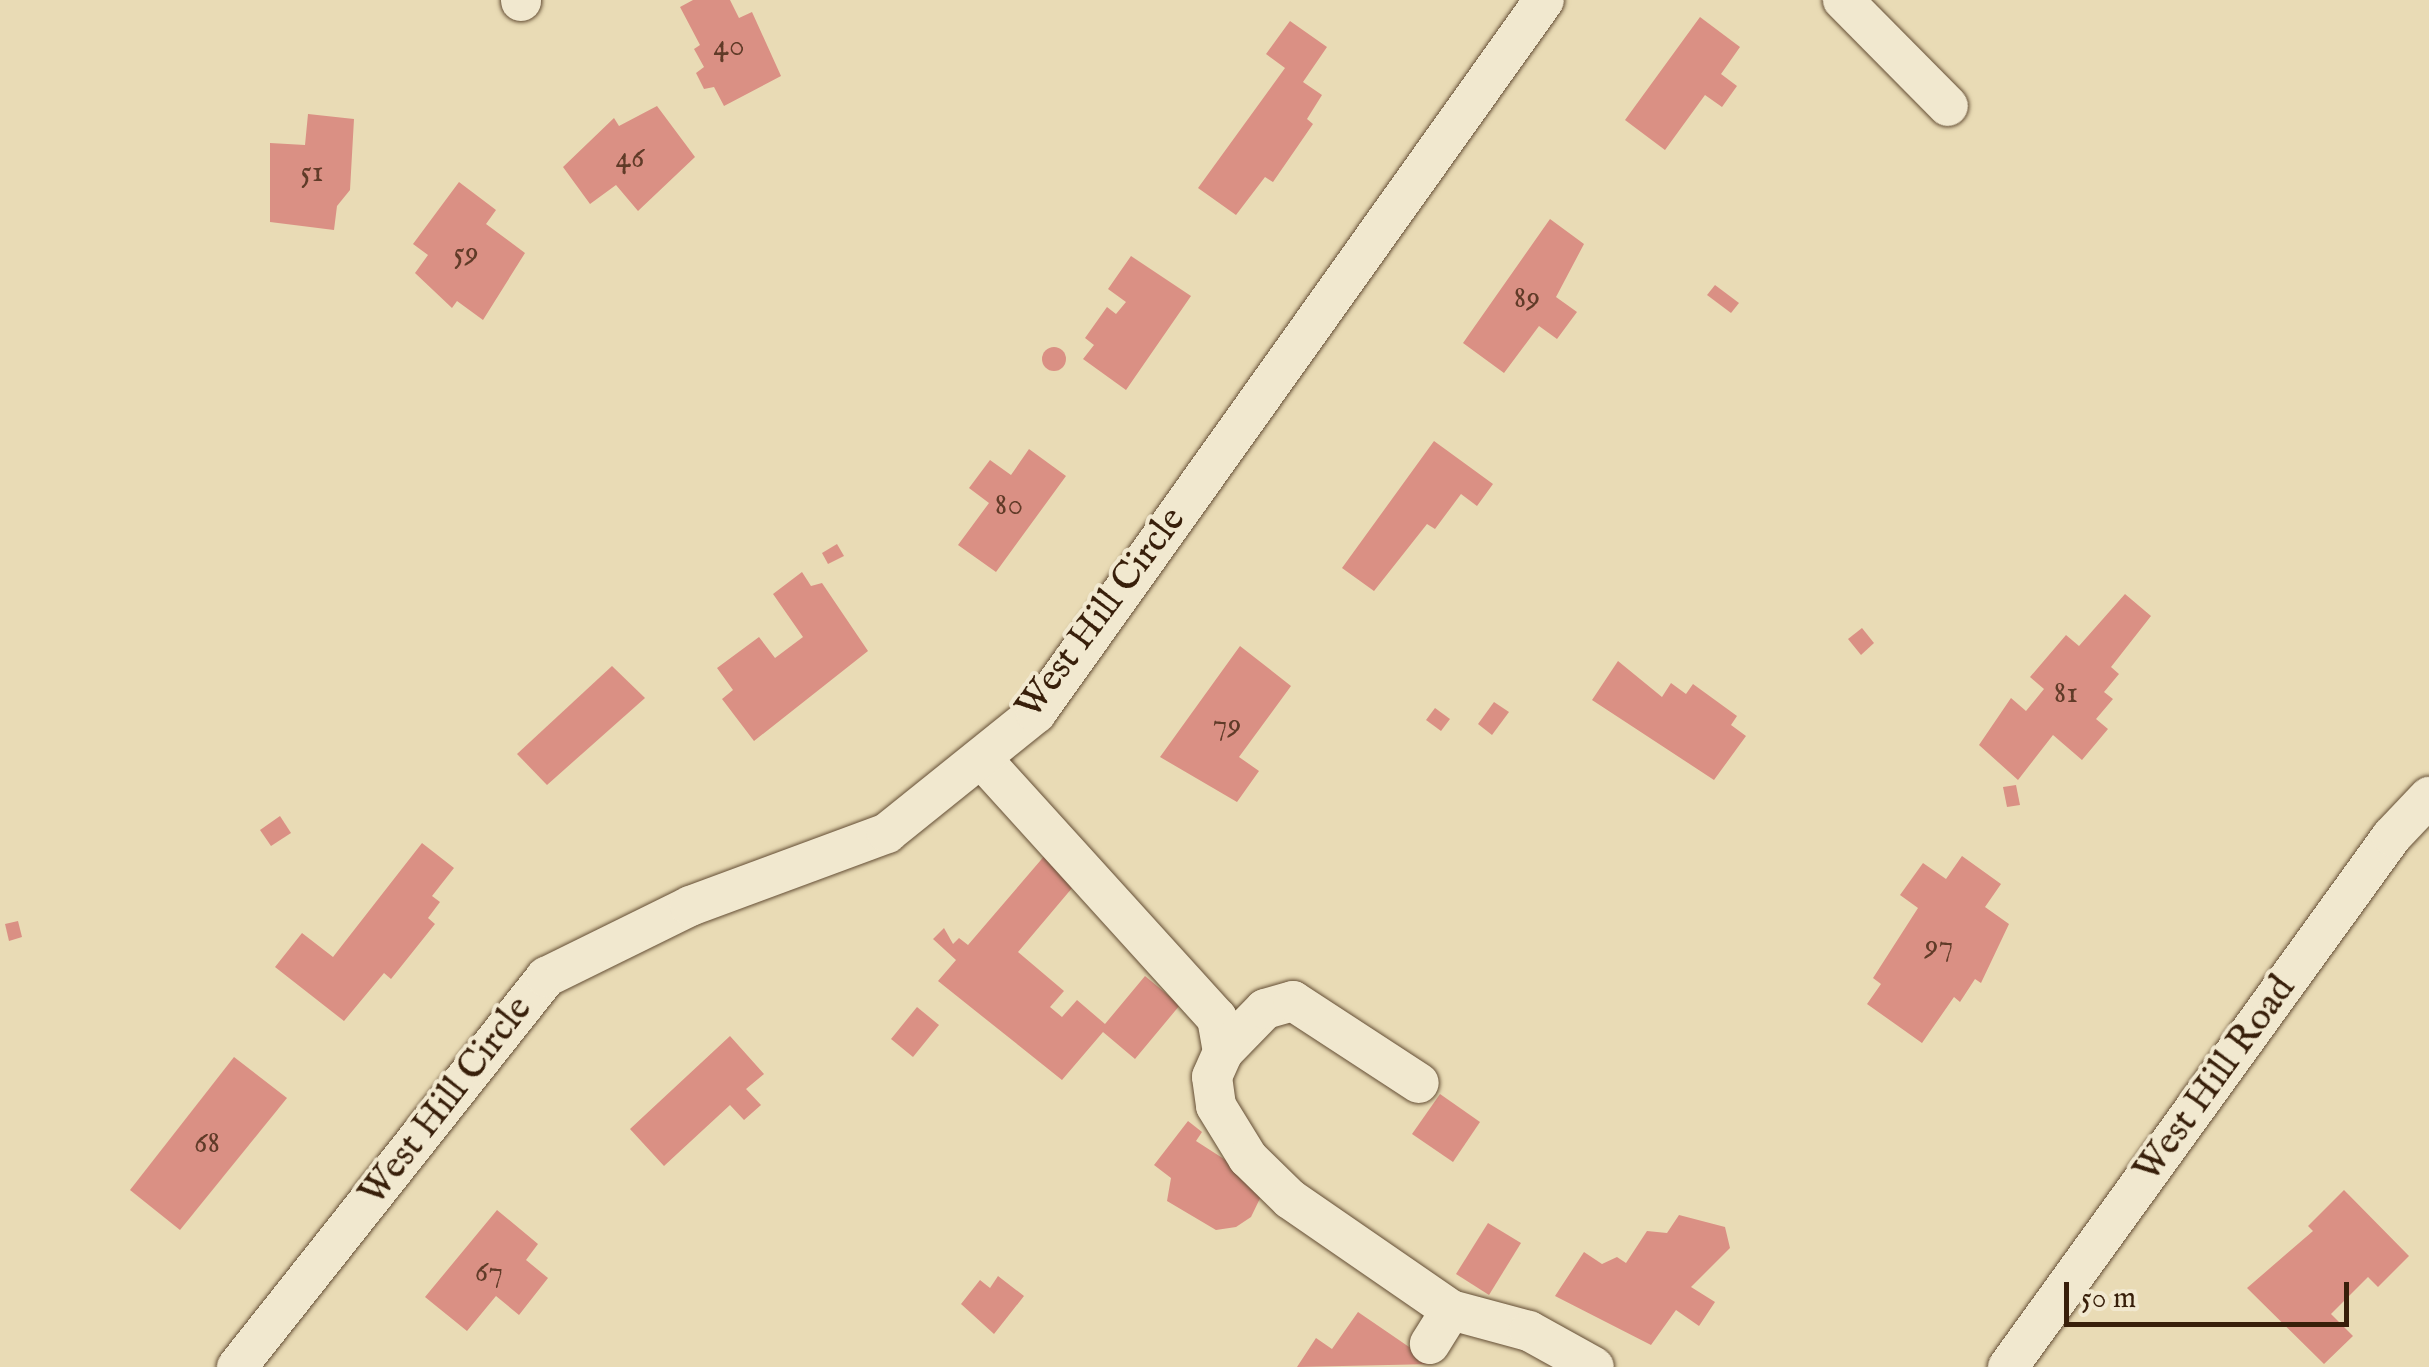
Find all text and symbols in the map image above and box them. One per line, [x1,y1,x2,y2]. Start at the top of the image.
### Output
house number: 40 [713,28,745,66]
house number: 46 [615,140,645,178]
house number: 51 [300,154,324,192]
house number: 59 [453,235,479,273]
house number: 89 [1514,280,1540,318]
house number: 80 [995,487,1023,525]
street label: West Hill Circle [1008,499,1196,729]
house number: 81 [2054,675,2078,713]
house number: 79 [1213,707,1241,745]
house number: 97 [1925,928,1953,966]
street label: West Hill Road [2126,968,2306,1192]
street label: West Hill Circle [351,988,543,1216]
house number: 68 [194,1125,220,1163]
house number: 67 [475,1254,503,1292]
scale bar [2069,1262,2354,1324]
text: 50 m [2081,1280,2136,1318]

